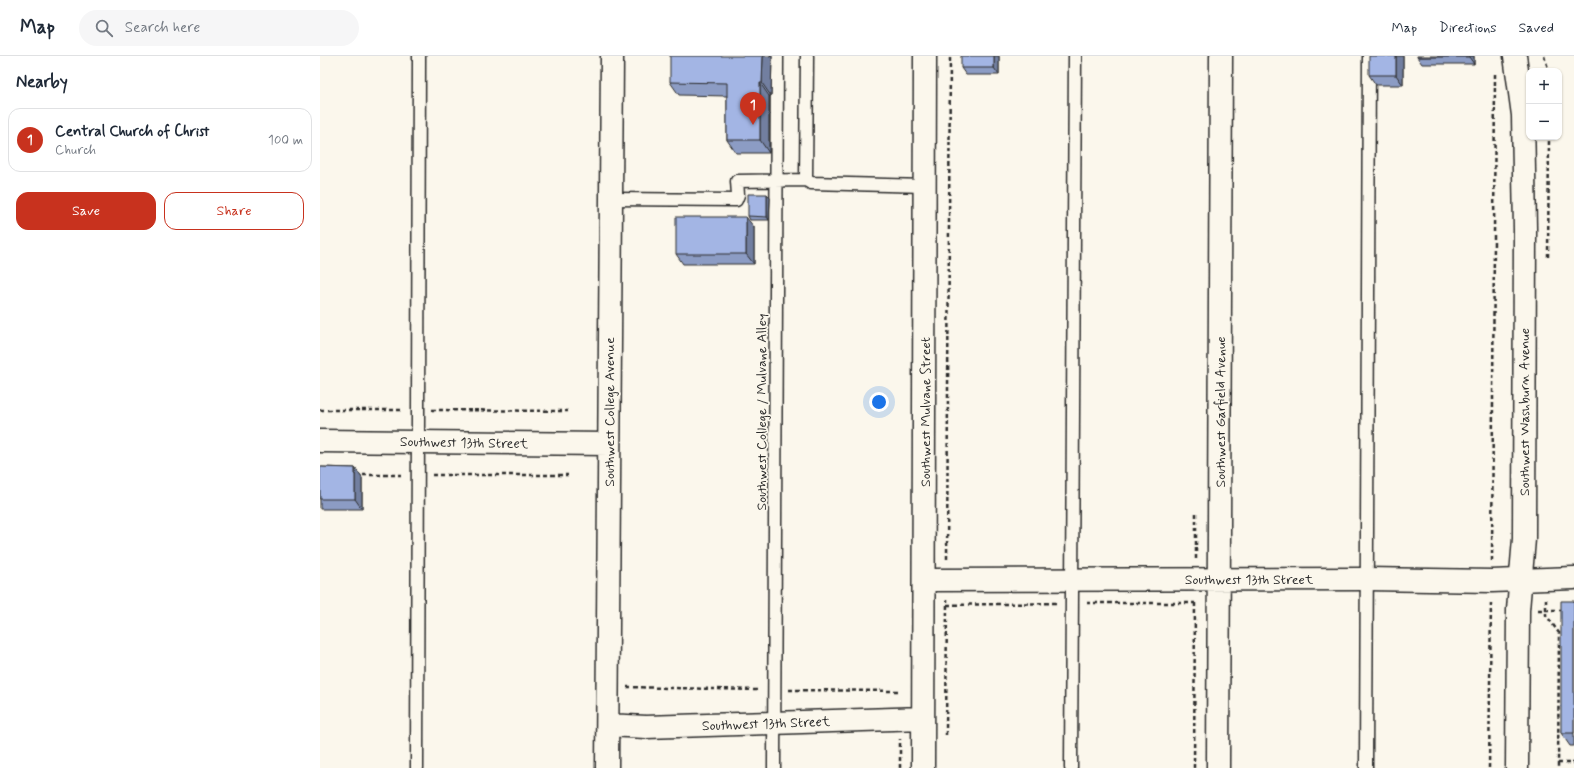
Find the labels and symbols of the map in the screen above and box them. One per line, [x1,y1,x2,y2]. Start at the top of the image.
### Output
pin: 1 [740,92,766,125]
street label: Southwest College / Mulvane Alley [753,314,771,510]
street label: Southwest Washburn Avenue [1516,328,1534,496]
street label: Southwest Garfield Avenue [1212,336,1230,488]
street label: Southwest College Avenue [601,337,619,487]
street label: Southwest Mulvane Street [917,337,935,487]
your location [869,392,889,412]
street label: Southwest 13th Street [400,433,529,453]
street label: Southwest 13th Street [1185,571,1314,589]
street label: Southwest 13th Street [702,713,831,735]

